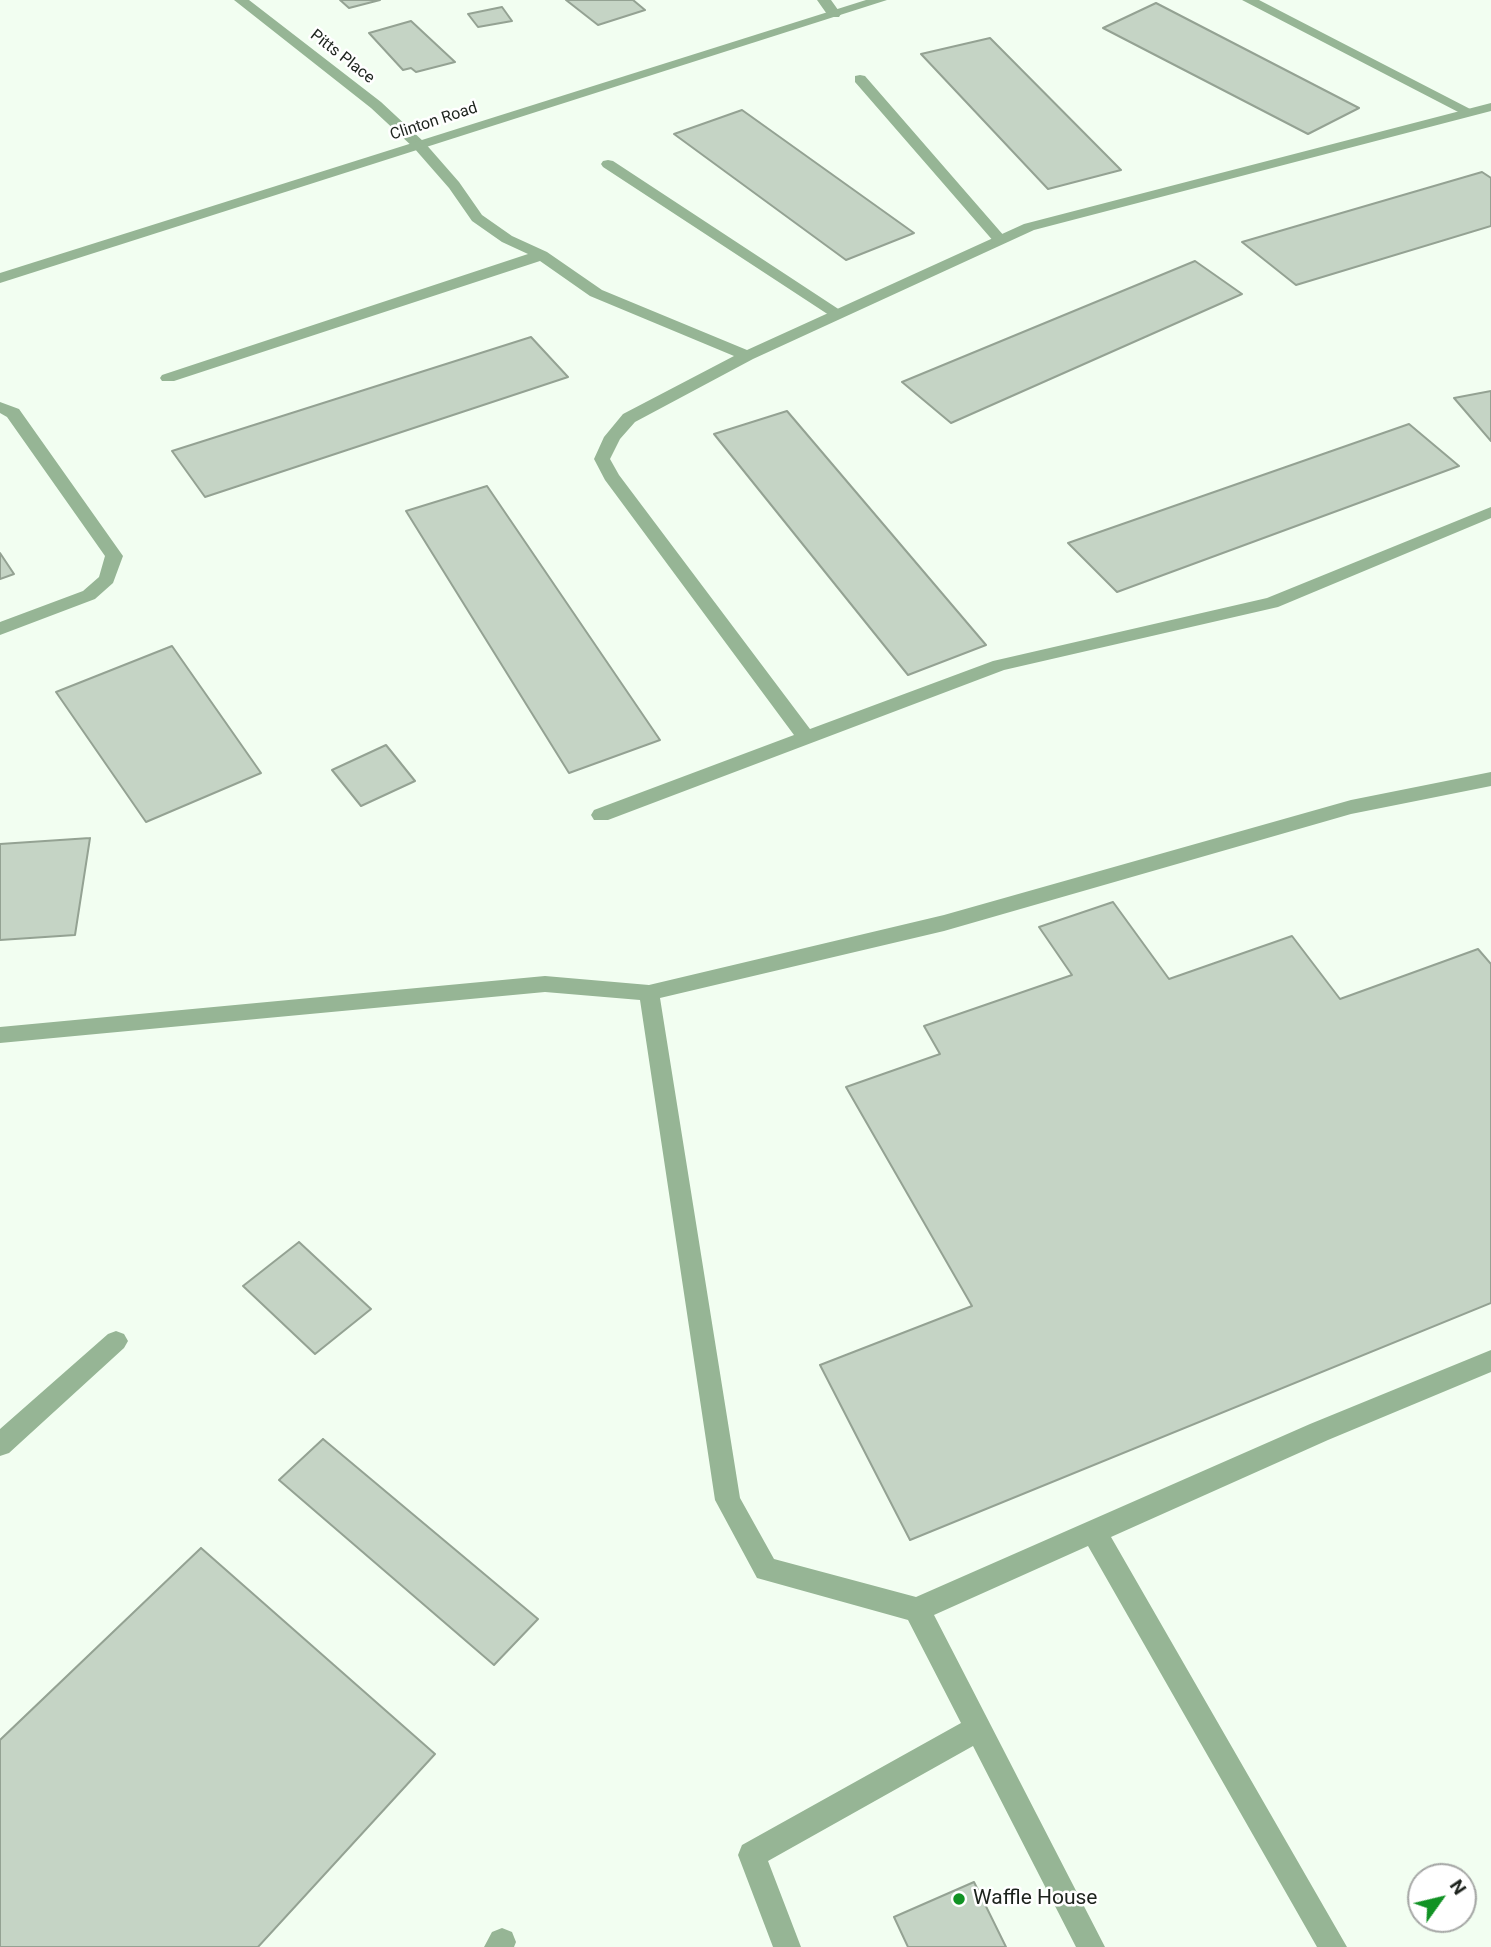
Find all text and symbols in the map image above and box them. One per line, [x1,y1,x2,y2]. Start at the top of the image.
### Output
street label: Pitts Place [306,26,378,88]
street label: Clinton Road [388,99,480,145]
north arrow [1407,1863,1477,1933]
text: N [1445,1875,1471,1899]
place label: Waffle House [973,1886,1097,1912]
marker: Waffle House [951,1891,967,1907]

